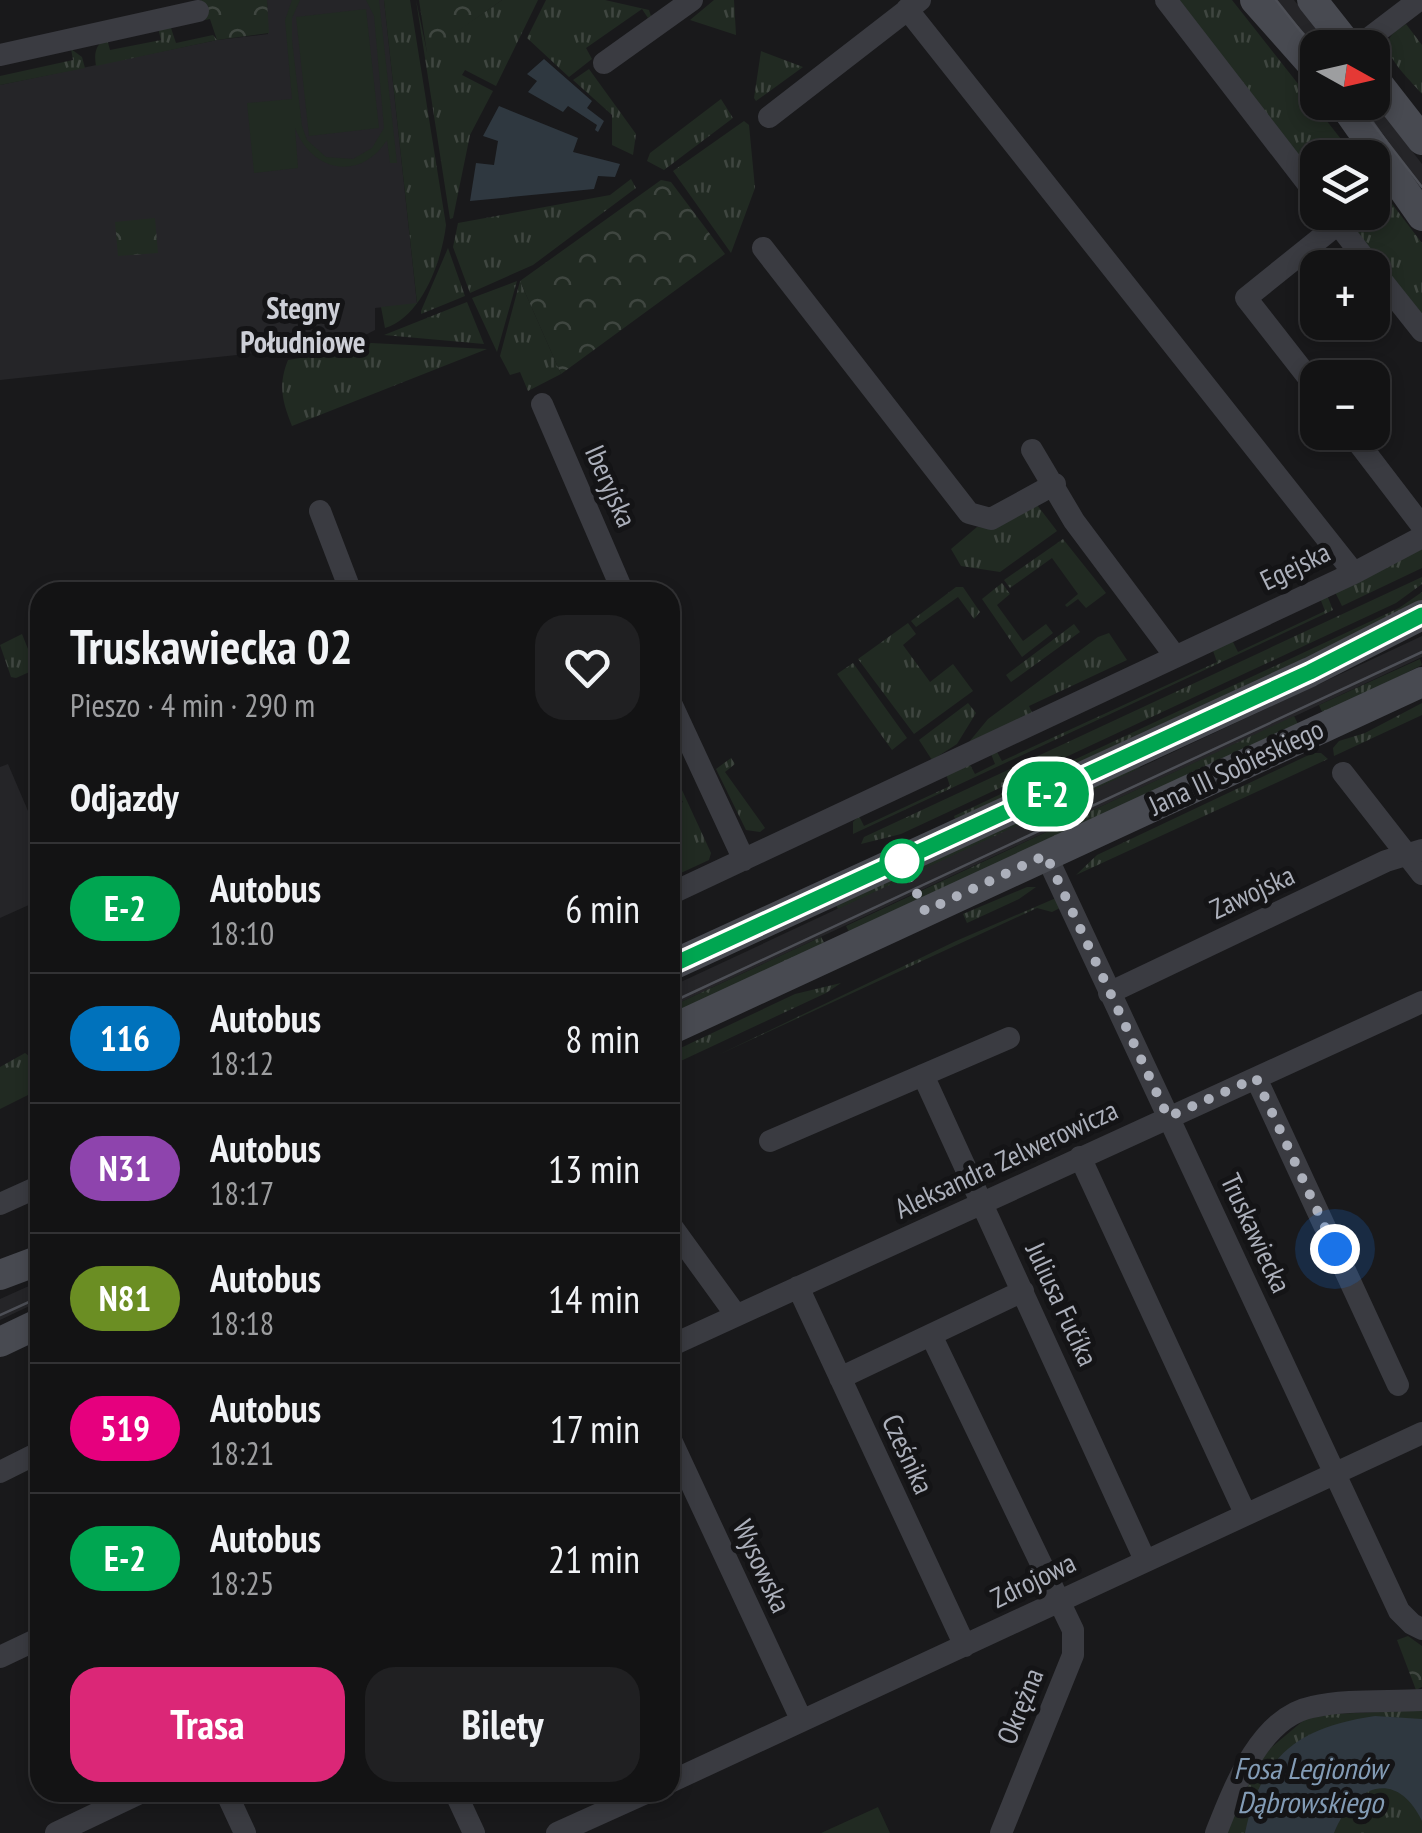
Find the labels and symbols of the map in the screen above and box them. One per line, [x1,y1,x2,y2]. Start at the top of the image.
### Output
north arrow [1300,30,1390,120]
district label: Stegny Południowe [240,288,366,361]
street label: Iberyjska [577,439,646,533]
street label: Egejska [1254,533,1336,598]
street label: Jana III Sobieskiego [1142,710,1329,824]
line badge: E-2 [990,762,1106,826]
unlabelled marker [881,840,923,882]
street label: Zawojska [1204,856,1300,927]
street label: Aleksandra Zelwerowicza [888,1091,1123,1226]
street label: Truskawiecka [1213,1167,1300,1298]
your location [1310,1224,1360,1274]
street label: Juliusa Fučíka [1017,1235,1107,1371]
street label: Cześnika [874,1408,943,1499]
street label: Wysowska [725,1513,800,1618]
street label: Zdrojowa [984,1543,1081,1616]
street label: Okrężna [988,1662,1051,1749]
water label: Fosa Legionów Dąbrowskiego [1233,1748,1391,1821]

